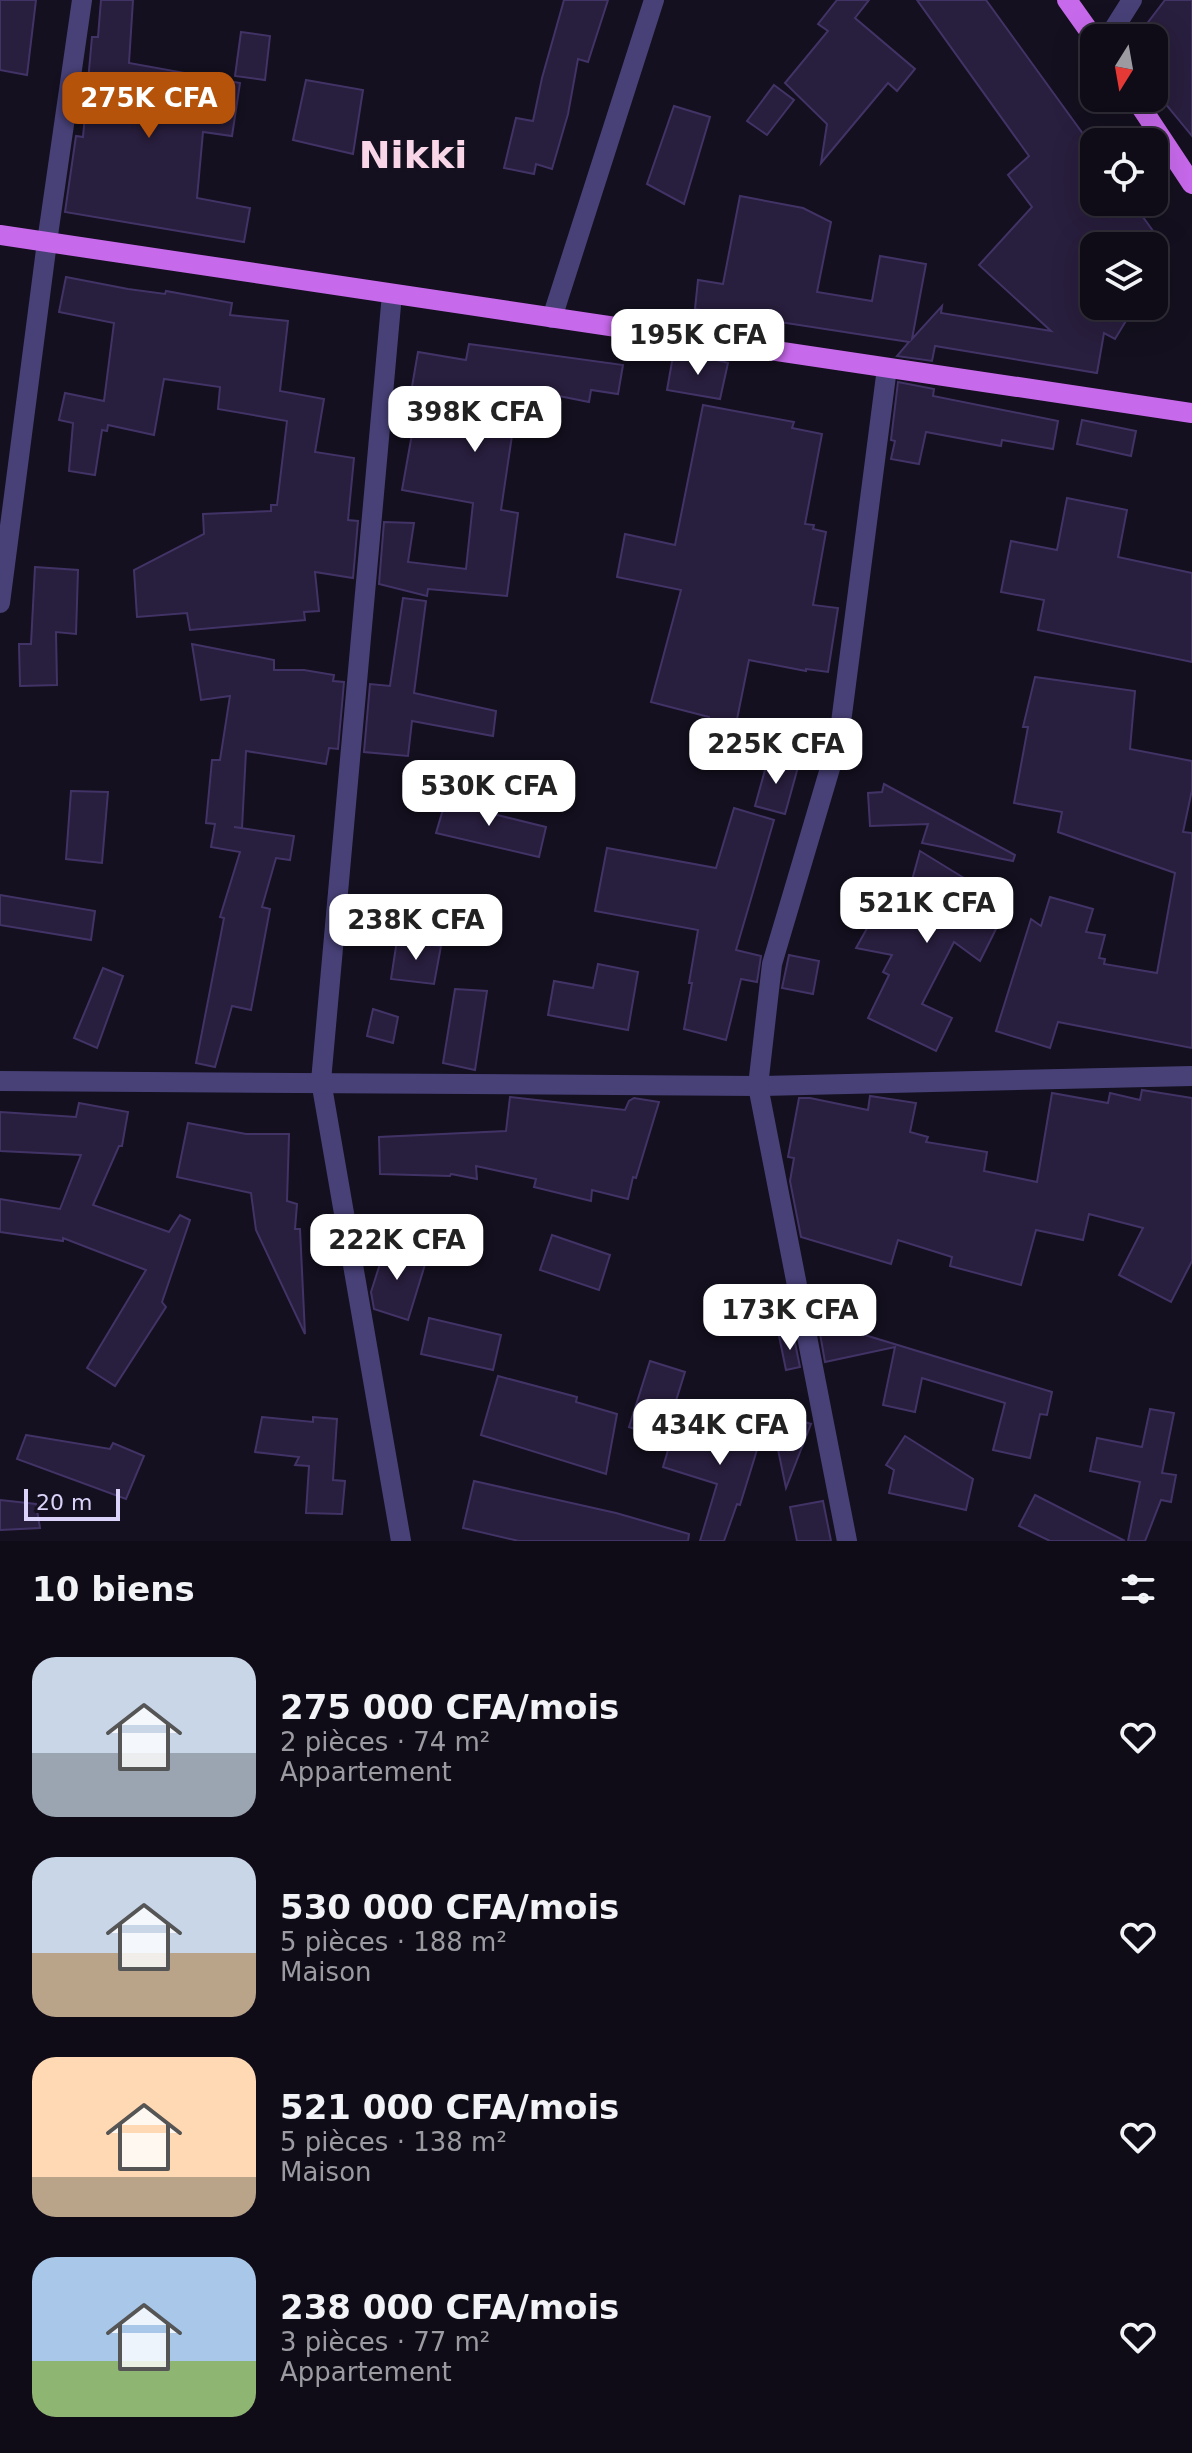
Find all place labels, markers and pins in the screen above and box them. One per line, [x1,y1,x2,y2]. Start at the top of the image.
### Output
pin: 275K CFA [66,72,232,140]
pin: 195K CFA [615,309,781,377]
pin: 398K CFA [392,386,558,454]
pin: 225K CFA [693,718,859,786]
pin: 530K CFA [406,760,572,828]
pin: 521K CFA [844,877,1010,945]
pin: 238K CFA [333,894,499,962]
pin: 222K CFA [314,1214,480,1282]
pin: 173K CFA [707,1284,873,1352]
pin: 434K CFA [637,1399,803,1467]

